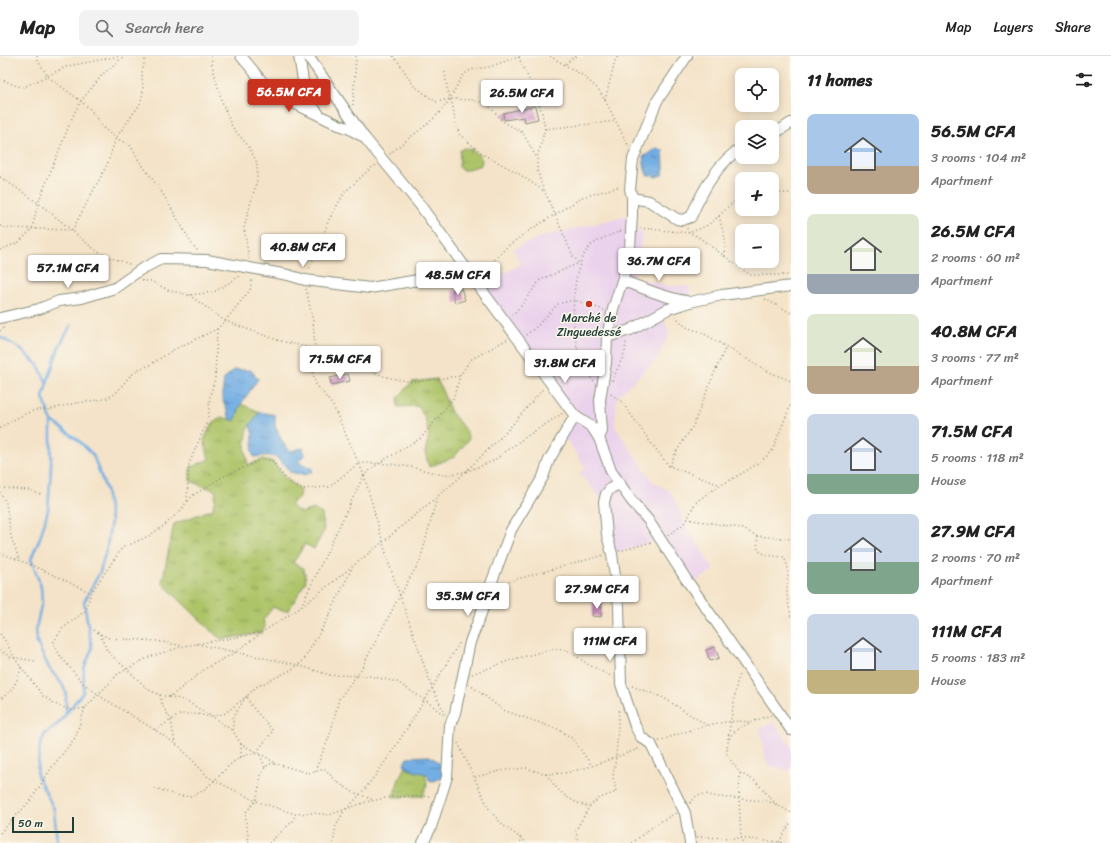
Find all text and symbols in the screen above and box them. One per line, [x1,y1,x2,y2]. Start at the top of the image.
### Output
search box [79,10,359,46]
text: Map [20,11,55,44]
text: Search here [125,15,204,41]
text: Map [946,15,971,40]
text: Layers [993,15,1033,40]
text: Share [1055,15,1091,40]
icon: search [93,17,115,39]
text: 11 homes [807,65,872,95]
map controls [735,68,779,268]
button: locate [735,68,779,112]
icon: filters [1073,69,1095,91]
pin: 56.5M CFA [243,79,335,113]
text: 56.5M CFA [257,80,321,103]
pin: 26.5M CFA [476,80,568,114]
text: 26.5M CFA [490,81,554,104]
text: 56.5M CFA [931,116,1016,146]
button: layers [735,120,779,164]
icon: home [839,130,887,178]
text: 3 rooms · 104 m² [931,146,1026,169]
text: Apartment [931,169,992,192]
button: + [735,172,779,216]
text: 26.5M CFA [931,216,1015,246]
button: − [735,224,779,268]
icon: home [839,230,887,278]
pin: 40.8M CFA [257,234,349,268]
text: 40.8M CFA [270,235,336,258]
text: 2 rooms · 60 m² [931,246,1020,269]
pin: 36.7M CFA [613,248,705,282]
text: 36.7M CFA [627,249,691,272]
pin: 57.1M CFA [22,255,114,289]
text: 57.1M CFA [37,256,99,279]
pin: 48.5M CFA [412,262,504,296]
text: 48.5M CFA [425,263,491,286]
text: Apartment [931,269,992,292]
marker: Marché de Zinguedessé [584,299,594,309]
place label: Marché de Zinguedessé [557,307,621,343]
text: 40.8M CFA [931,316,1017,346]
icon: home [839,330,887,378]
pin: 71.5M CFA [294,346,386,380]
text: 3 rooms · 77 m² [931,346,1019,369]
text: 71.5M CFA [309,347,371,370]
pin: 31.8M CFA [519,350,611,384]
text: 31.8M CFA [534,351,596,374]
text: Apartment [931,369,992,392]
text: 71.5M CFA [931,416,1013,446]
icon: home [839,430,887,478]
text: 5 rooms · 118 m² [931,446,1024,469]
text: House [931,469,966,492]
text: 27.9M CFA [931,516,1015,546]
icon: home [839,530,887,578]
text: 2 rooms · 70 m² [931,546,1020,569]
text: Apartment [931,569,992,592]
pin: 27.9M CFA [551,576,643,610]
text: 27.9M CFA [565,577,629,600]
pin: 35.3M CFA [422,583,514,617]
text: 35.3M CFA [436,584,500,607]
text: 111M CFA [931,616,1002,646]
pin: 111M CFA [569,628,651,662]
text: 111M CFA [583,629,637,652]
icon: home [839,630,887,678]
text: 5 rooms · 183 m² [931,646,1025,669]
text: House [931,669,966,692]
text: 50 m [18,814,43,833]
scale bar [12,815,74,834]

